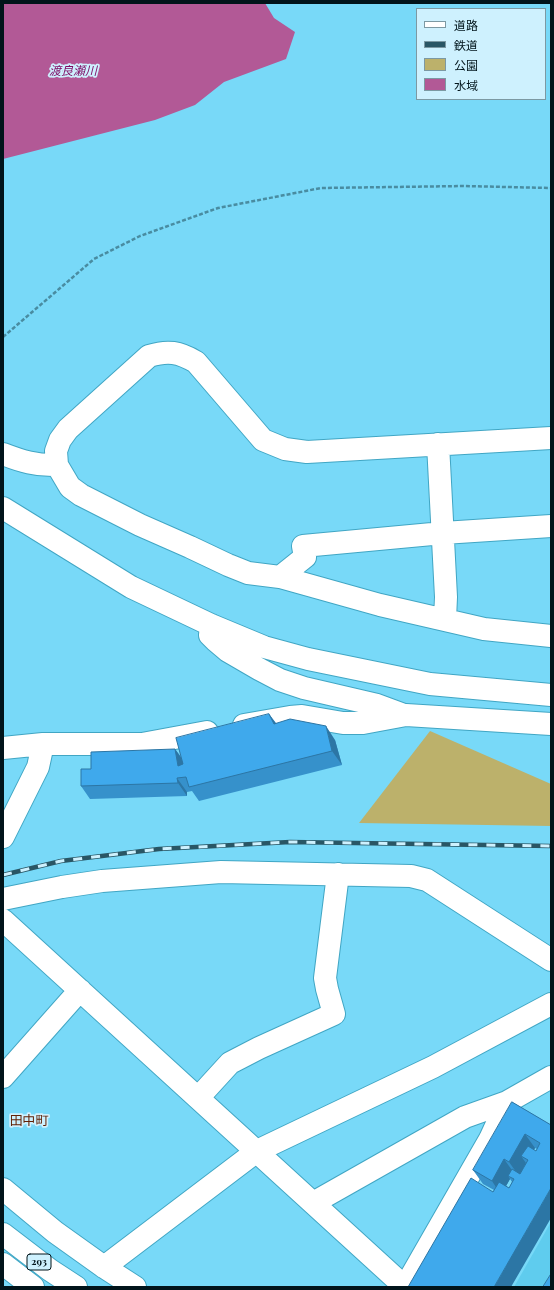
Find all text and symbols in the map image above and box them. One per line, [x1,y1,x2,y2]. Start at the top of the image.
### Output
legend [416,8,546,100]
text: 道路 [454,17,478,33]
text: 鉄道 [454,37,478,53]
text: 公園 [454,57,478,73]
water label: 渡良瀬川 [49,64,97,78]
text: 水域 [454,77,478,93]
district label: 田中町 [10,1113,48,1129]
road number: 293 [27,1254,51,1270]

